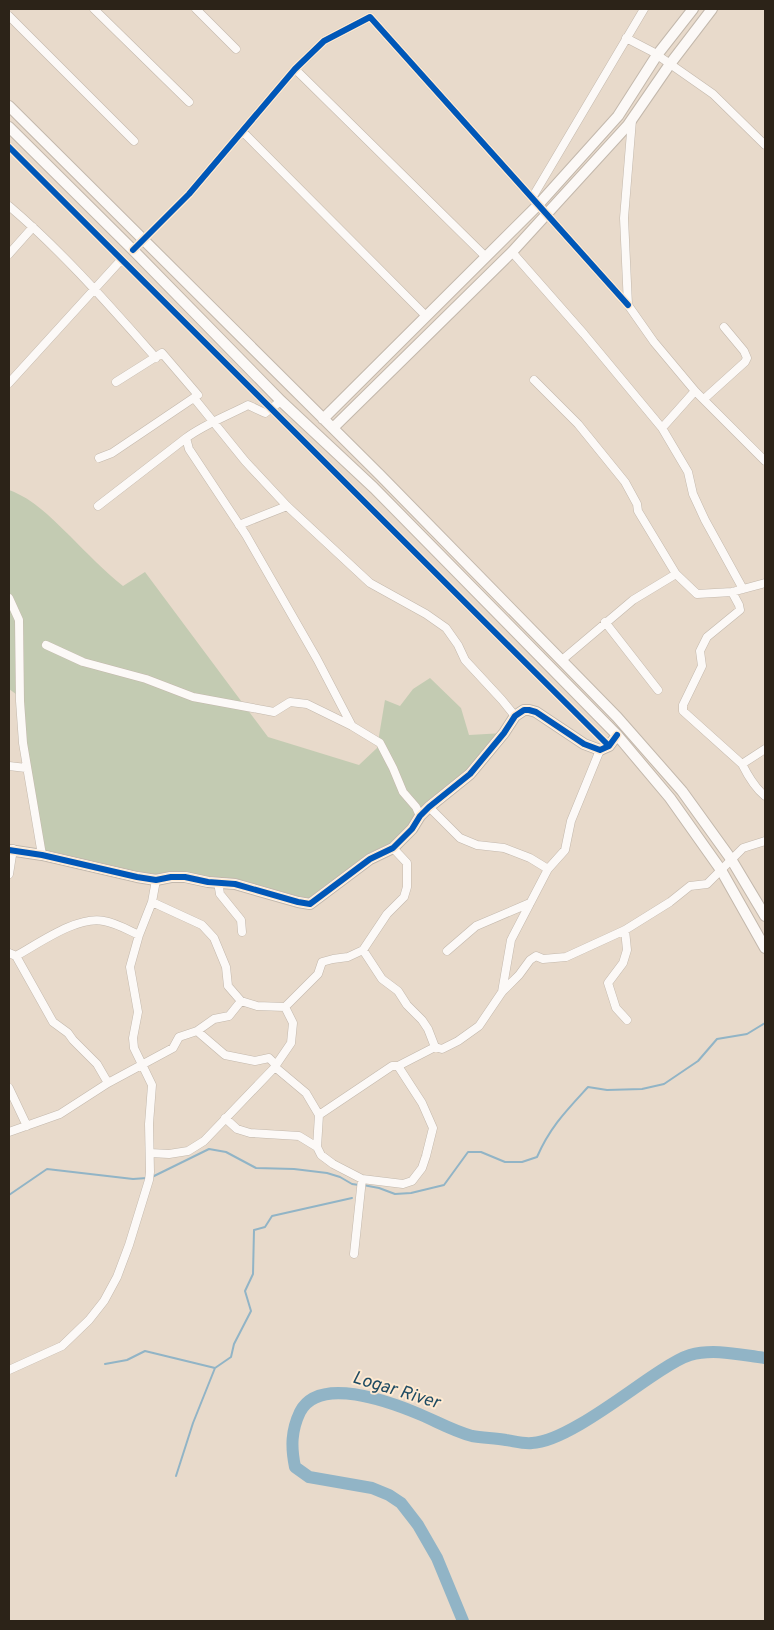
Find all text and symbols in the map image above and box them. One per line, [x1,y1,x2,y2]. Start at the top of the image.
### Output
water label: Logar River [349,1367,445,1416]

